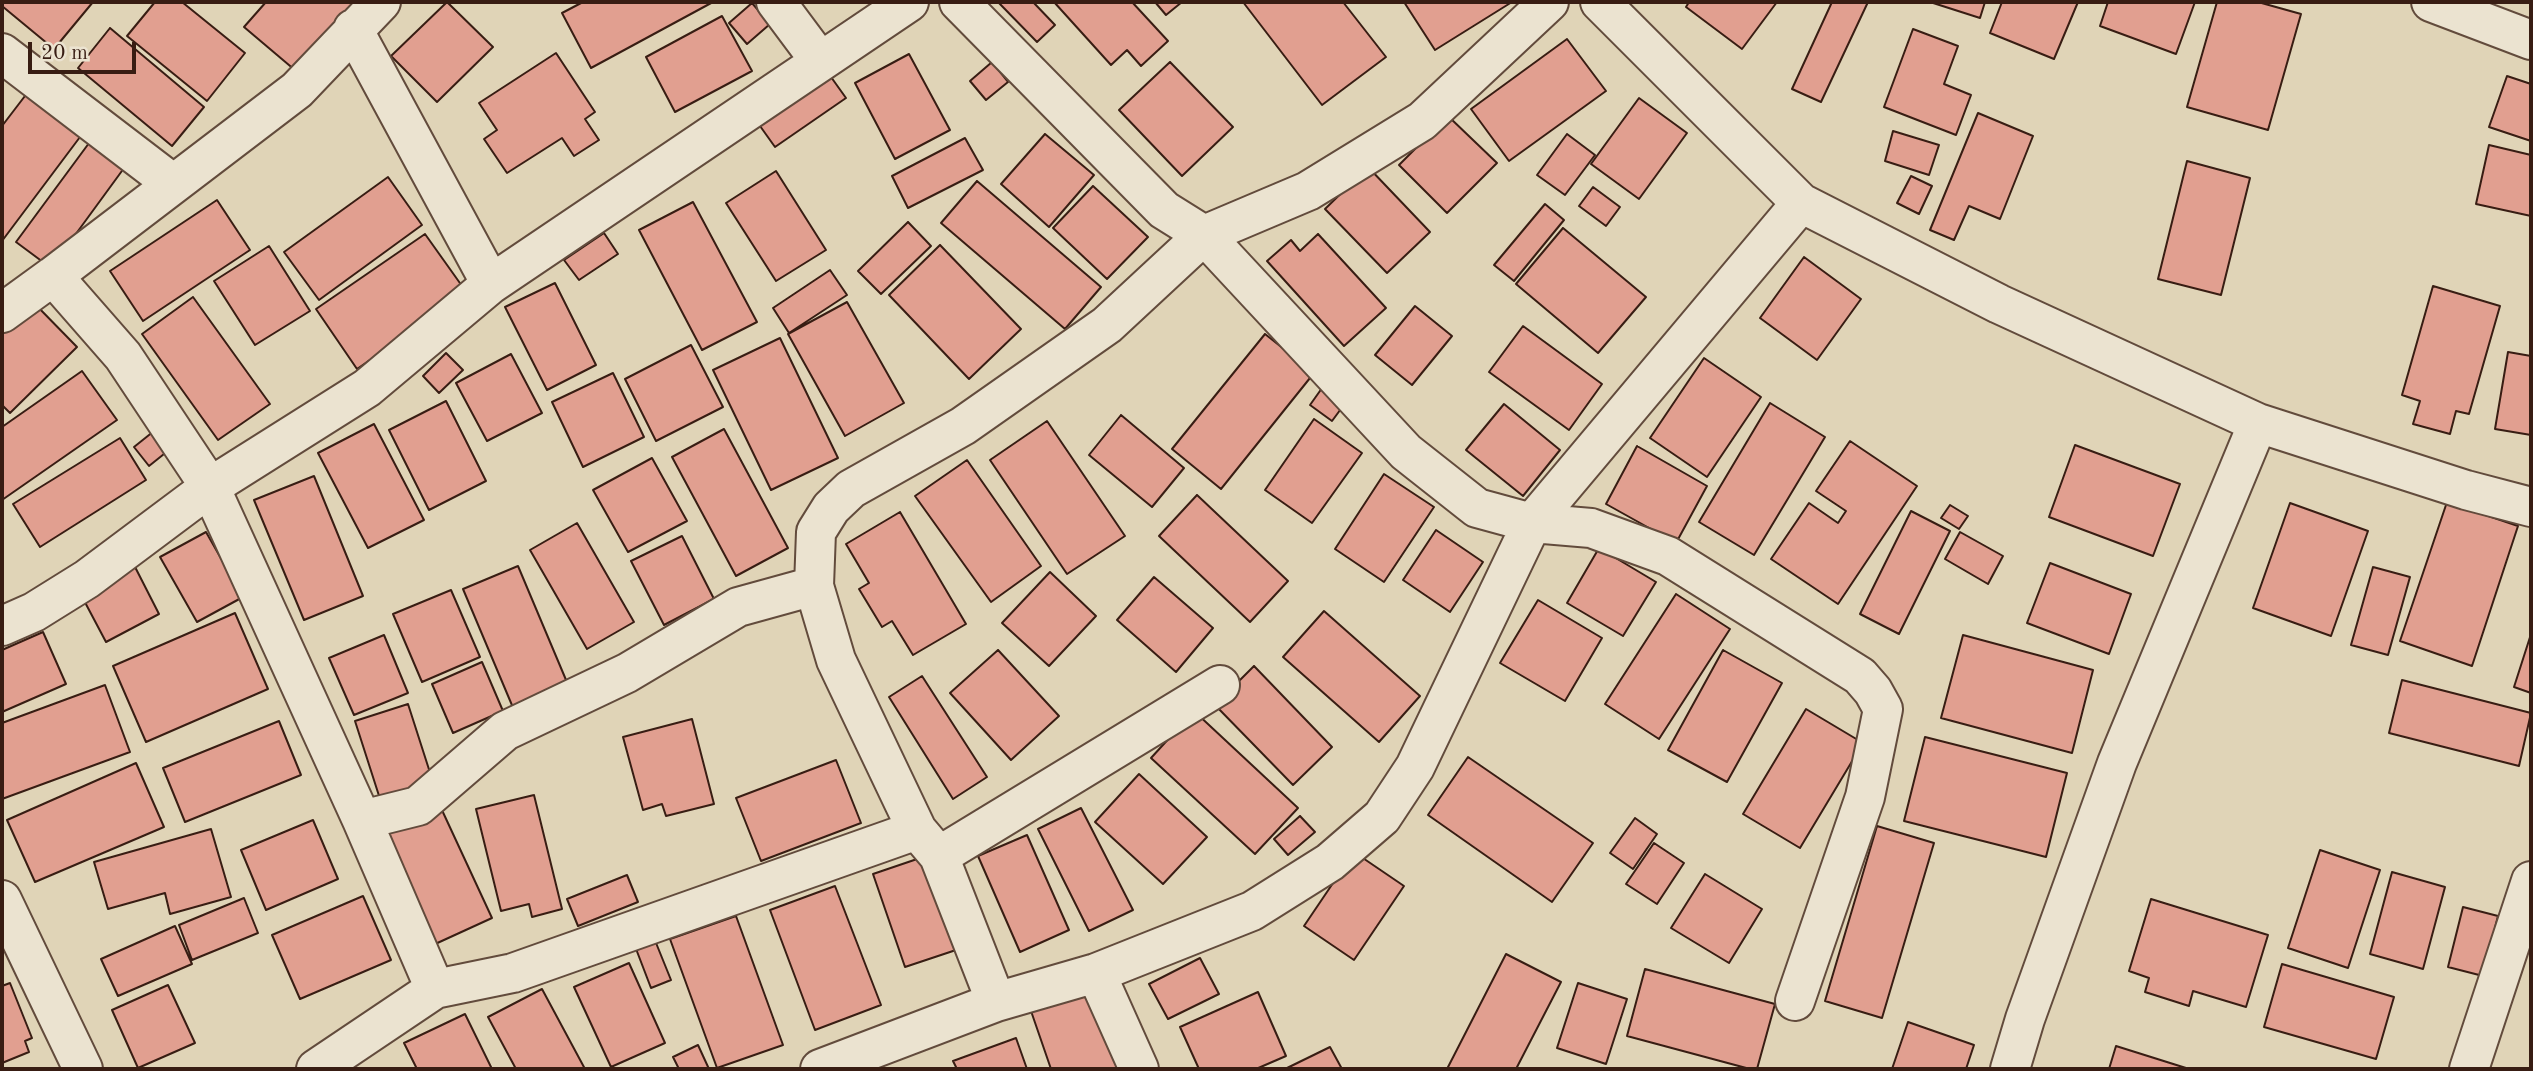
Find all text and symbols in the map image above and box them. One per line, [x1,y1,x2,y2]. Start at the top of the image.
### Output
scale bar [32,28,140,72]
text: 20 m [41,43,88,64]

